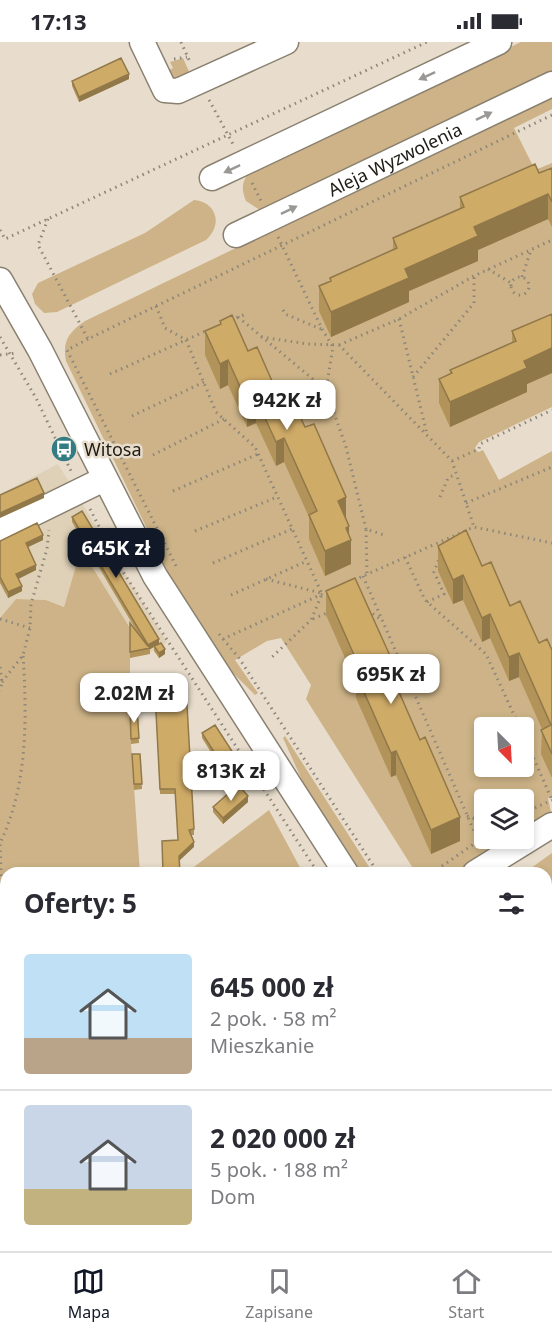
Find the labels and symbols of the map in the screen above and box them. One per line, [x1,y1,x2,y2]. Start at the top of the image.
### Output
one-way arrow [419,72,436,81]
one-way arrow [475,112,492,121]
street label: Aleja Wyzwolenia [324,117,466,201]
one-way arrow [224,164,241,173]
one-way arrow [281,205,298,214]
pin: 942K zł [232,380,342,431]
bus stop icon: Witosa [49,434,79,464]
place label: Witosa [84,437,142,461]
pin: 645K zł [61,528,171,579]
pin: 695K zł [336,654,446,705]
pin: 2.02M zł [72,673,196,724]
north arrow [474,717,534,777]
pin: 813K zł [176,751,286,802]

